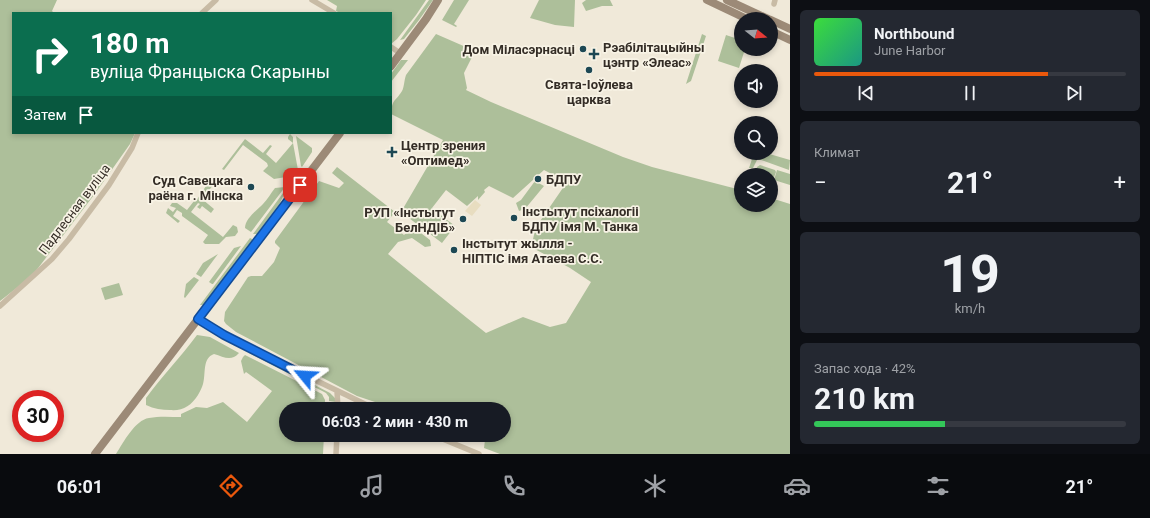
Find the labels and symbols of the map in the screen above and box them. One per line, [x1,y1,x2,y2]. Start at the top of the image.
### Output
north arrow [734,12,778,56]
place label: Рэабілітацыйны цэнтр «Элеас» [603,40,704,70]
place label: Дом Міласэрнасці [462,42,575,57]
marker: Дом Міласэрнасці [578,44,588,54]
marker: Рэабілітацыйны цэнтр «Элеас» [588,48,600,60]
marker: Свята-Іоўлева царква [584,65,594,75]
place label: Свята-Іоўлева царква [545,77,633,107]
place label: Центр зрения «Оптимед» [401,138,485,168]
marker: Центр зрения «Оптимед» [386,146,398,158]
street label: Падлесная вуліца [36,161,113,257]
pin [283,168,317,202]
place label: БДПУ [546,172,582,187]
place label: Суд Савецкага раёна г. Мінска [148,173,243,203]
marker: БДПУ [533,174,543,184]
marker: Суд Савецкага раёна г. Мінска [246,182,256,192]
place label: Інстытут псіхалогіі БДПУ імя М. Танка [522,204,639,234]
place label: РУП «Інстытут БелНДІБ» [364,205,455,235]
marker: Інстытут псіхалогіі БДПУ імя М. Танка [509,213,519,223]
marker: РУП «Інстытут БелНДІБ» [458,214,468,224]
place label: Інстытут жылля - НІПТІС імя Атаева С.С. [462,236,603,266]
marker: Інстытут жылля - НІПТІС імя Атаева С.С. [449,245,459,255]
position arrow [284,355,326,397]
speed limit sign: 30 [12,390,64,442]

